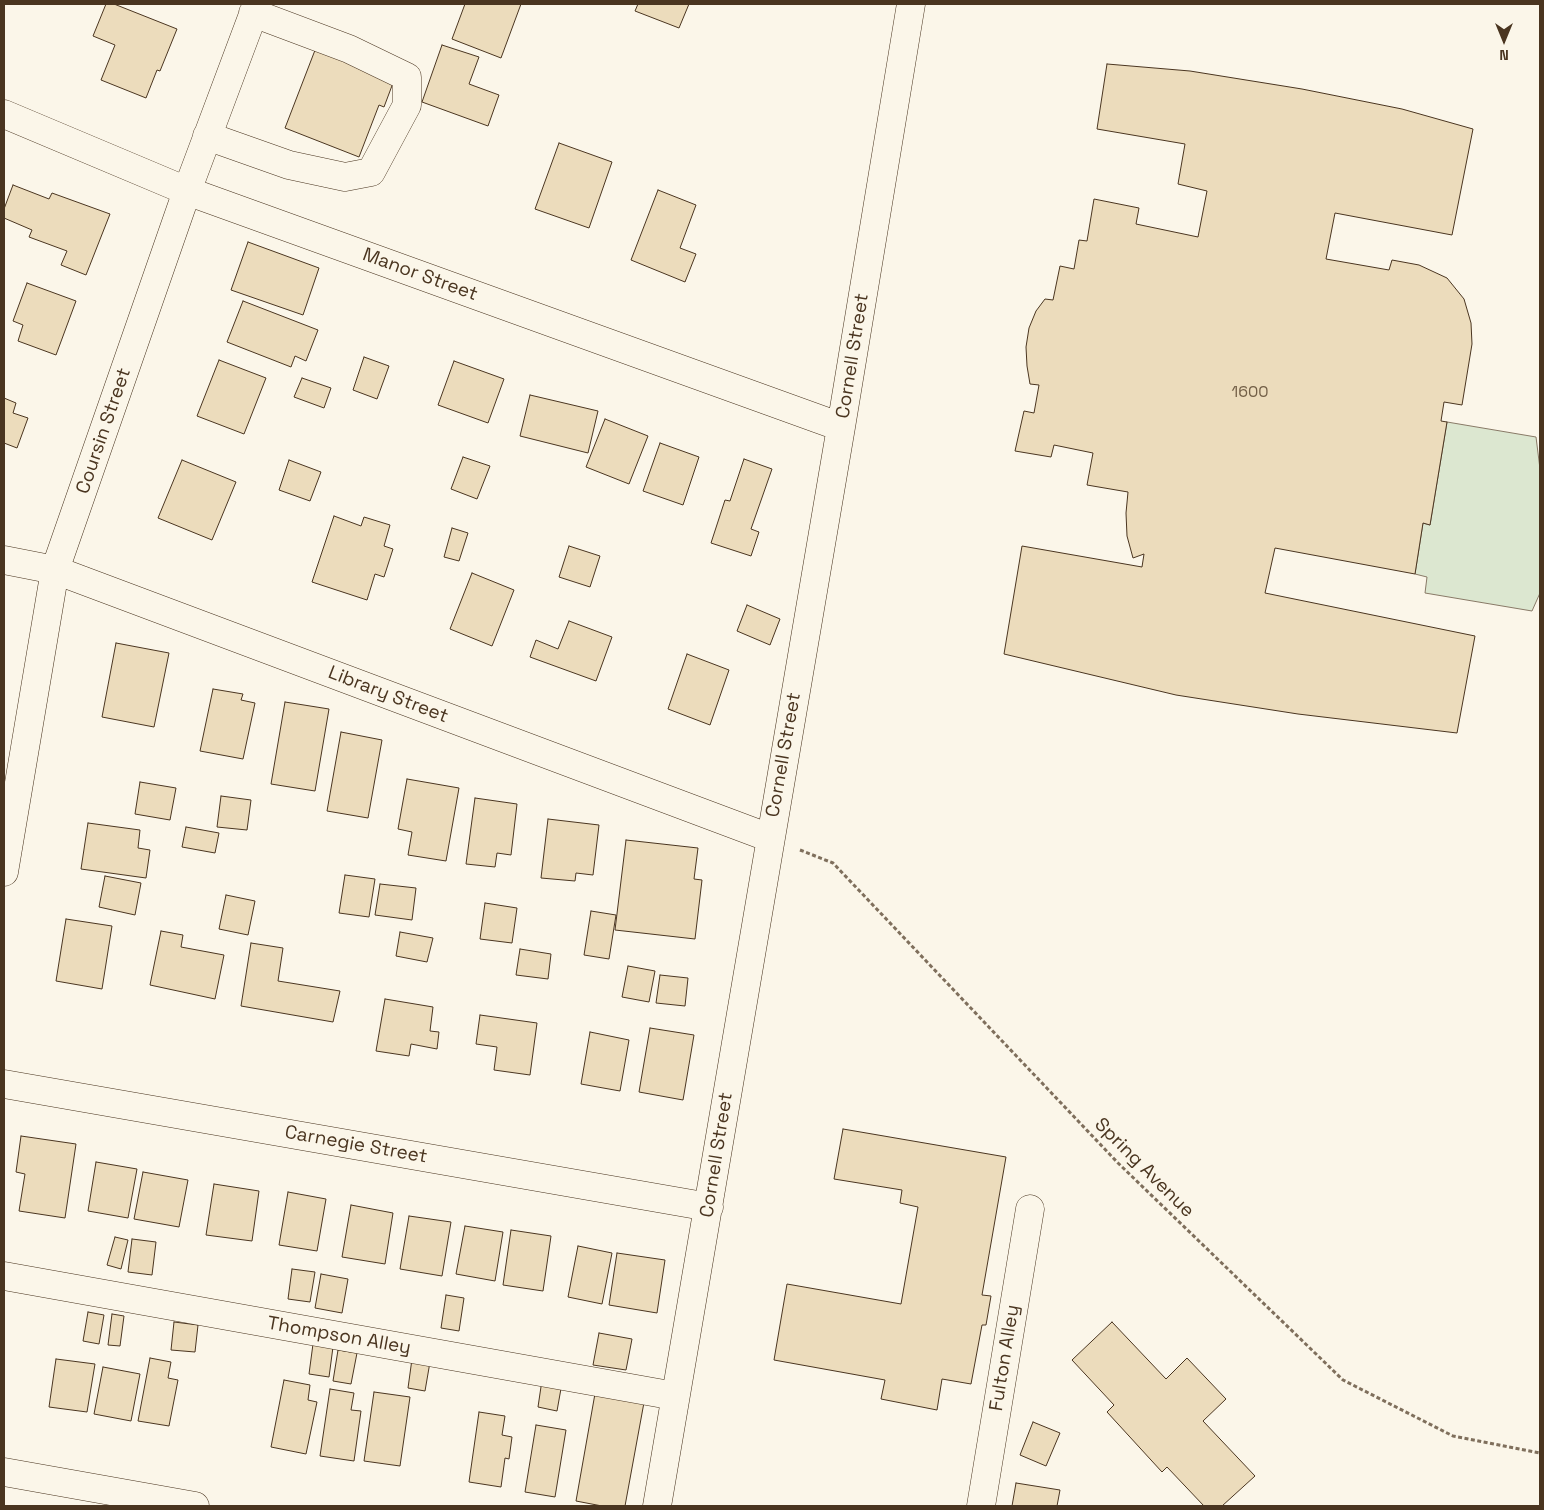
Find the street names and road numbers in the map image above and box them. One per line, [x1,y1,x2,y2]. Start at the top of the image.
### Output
street label: Manor Street [359,244,481,306]
street label: Cornell Street [832,292,874,420]
street label: Coursin Street [72,365,136,497]
street label: Library Street [325,662,451,728]
street label: Cornell Street [762,691,806,819]
street label: Cornell Street [696,1091,738,1219]
street label: Spring Avenue [1089,1113,1199,1223]
street label: Carnegie Street [283,1121,429,1169]
street label: Fulton Alley [985,1303,1025,1413]
street label: Thompson Alley [265,1312,413,1360]

